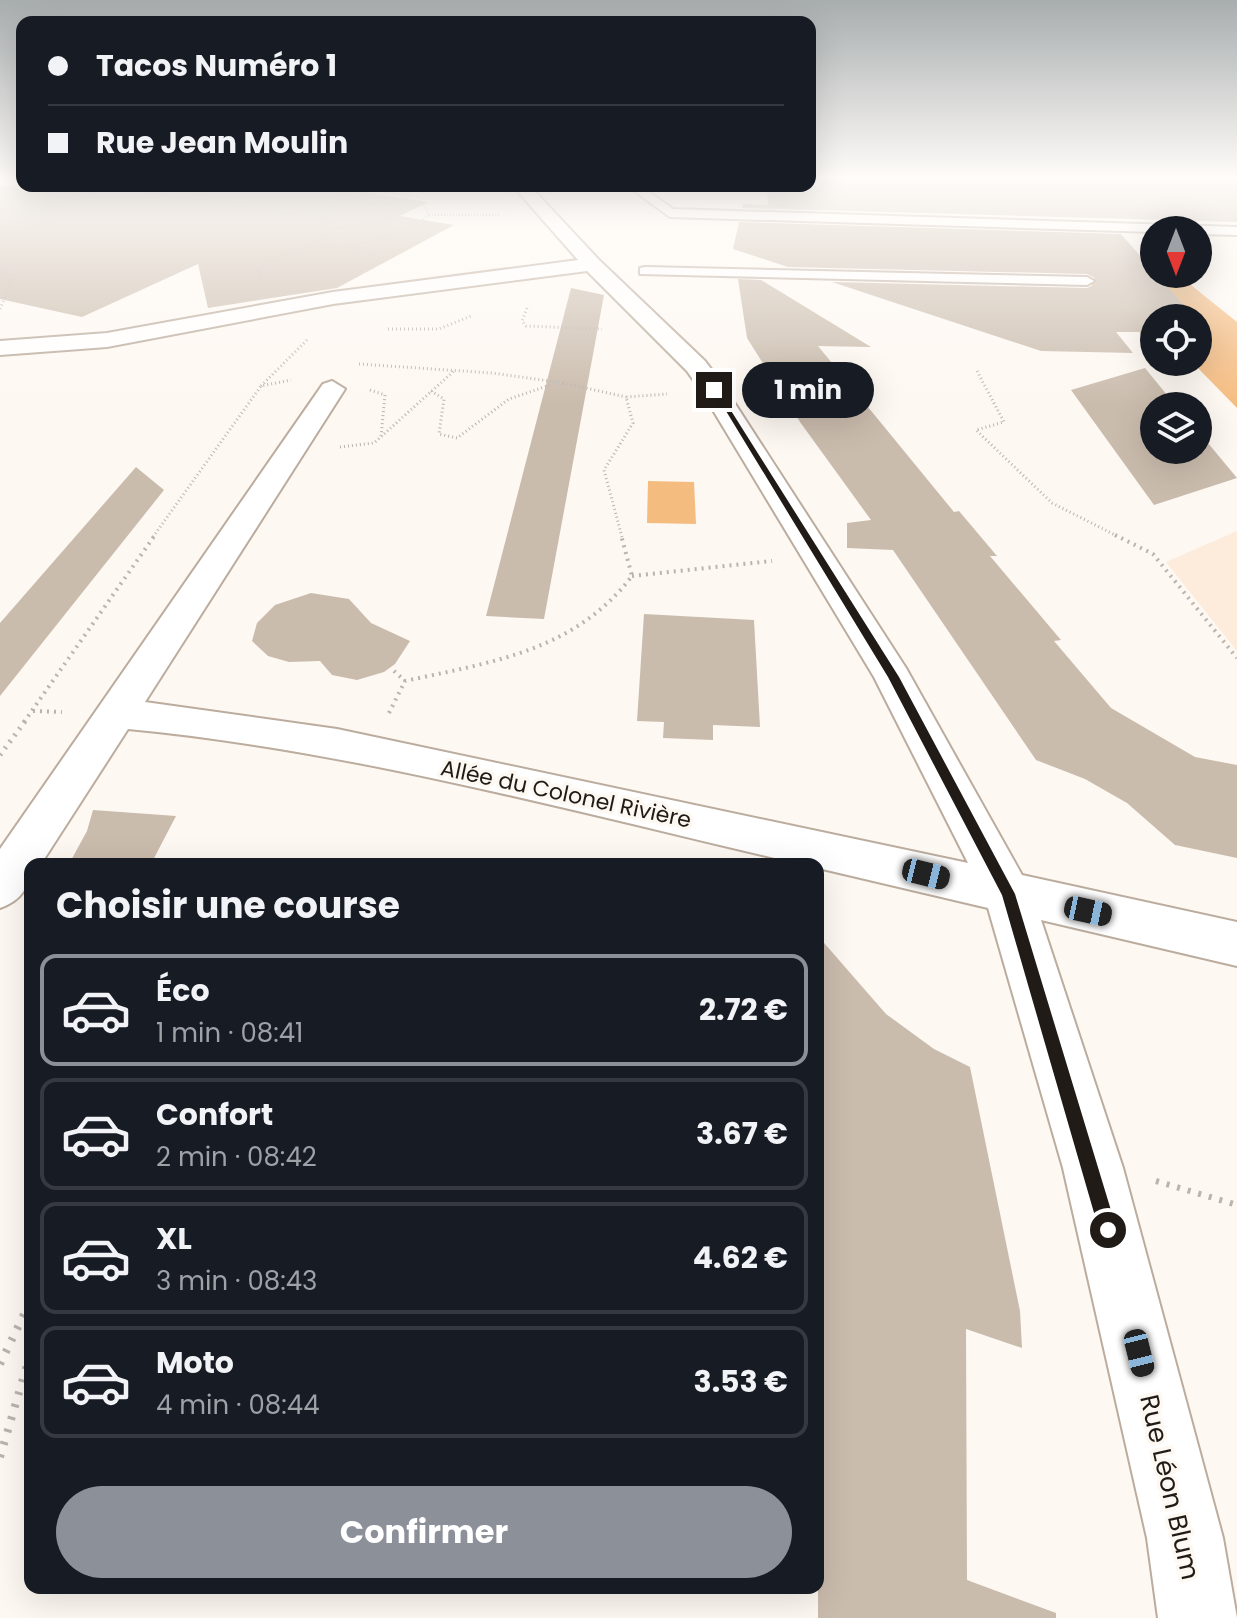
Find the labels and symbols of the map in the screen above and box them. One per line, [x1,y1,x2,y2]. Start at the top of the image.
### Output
north arrow [1140,216,1212,288]
callout: 1 min [742,362,874,418]
route end [696,372,732,408]
street label: Allée du Colonel Rivière [438,752,694,836]
car [900,857,952,891]
car [1062,894,1114,928]
route start [1090,1212,1126,1248]
car [1122,1327,1156,1379]
street label: Rue Léon Blum [1131,1391,1209,1583]

